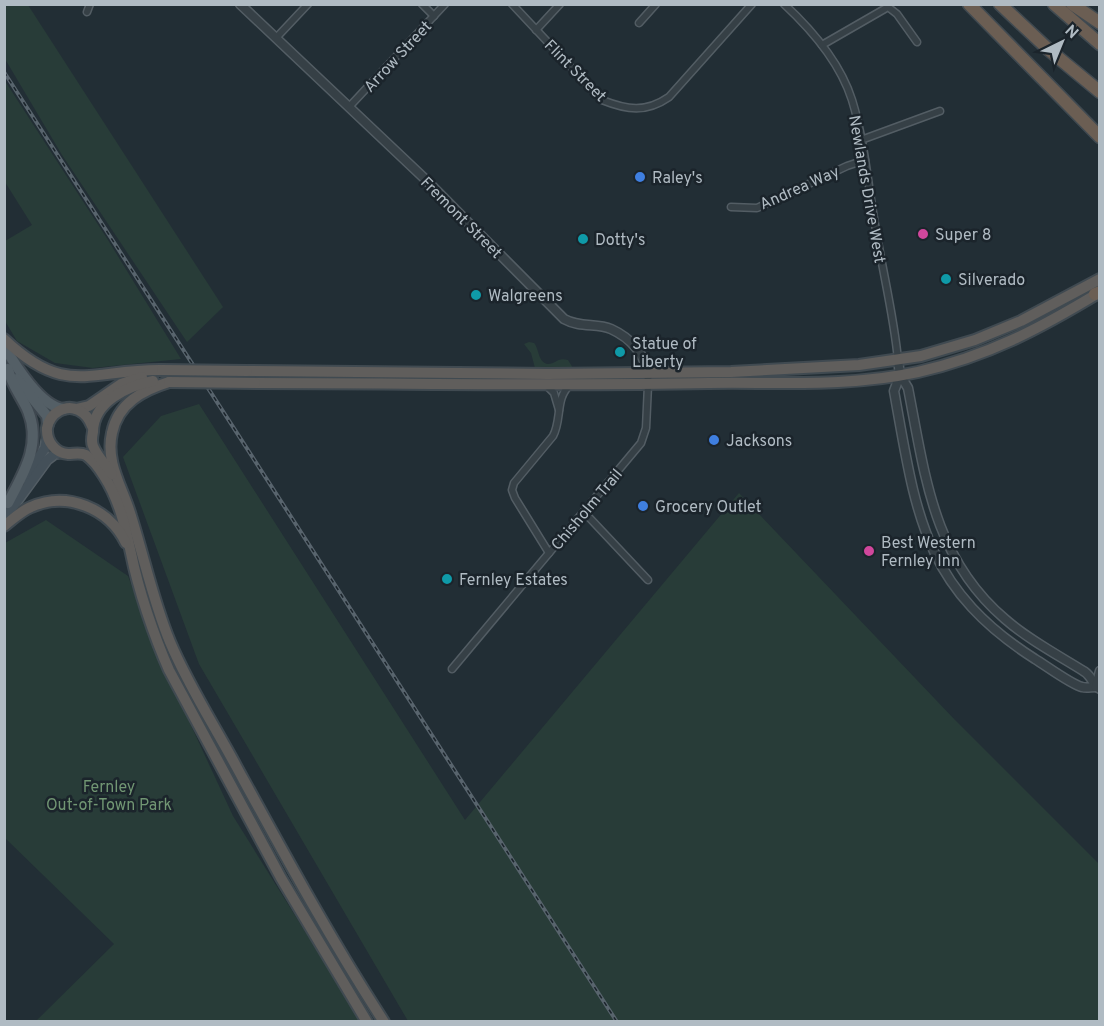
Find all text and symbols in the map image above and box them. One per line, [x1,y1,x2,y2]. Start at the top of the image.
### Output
north arrow [1032,12,1092,72]
street label: Arrow Street [360,17,437,97]
text: N [1060,21,1082,44]
street label: Flint Street [539,36,610,107]
street label: Newlands Drive West [843,114,889,265]
street label: Andrea Way [757,162,843,215]
place label: Raley's [652,169,703,189]
marker: Raley's [633,170,647,184]
street label: Fremont Street [415,173,506,264]
place label: Super 8 [935,226,992,246]
marker: Super 8 [916,227,930,241]
place label: Dotty's [595,231,645,251]
marker: Dotty's [576,232,590,246]
place label: Silverado [958,271,1025,291]
marker: Silverado [939,272,953,286]
place label: Walgreens [488,287,563,307]
marker: Walgreens [469,288,483,302]
place label: Statue of Liberty [632,335,697,373]
marker: Statue of Liberty [613,345,627,359]
place label: Jacksons [726,432,792,452]
marker: Jacksons [707,433,721,447]
street label: Chisholm Trail [548,465,627,555]
place label: Grocery Outlet [655,498,762,518]
marker: Grocery Outlet [636,499,650,513]
place label: Best Western Fernley Inn [881,534,976,572]
marker: Best Western Fernley Inn [862,544,876,558]
place label: Fernley Estates [459,571,568,591]
marker: Fernley Estates [440,572,454,586]
park label: Fernley Out-of-Town Park [46,778,172,816]

